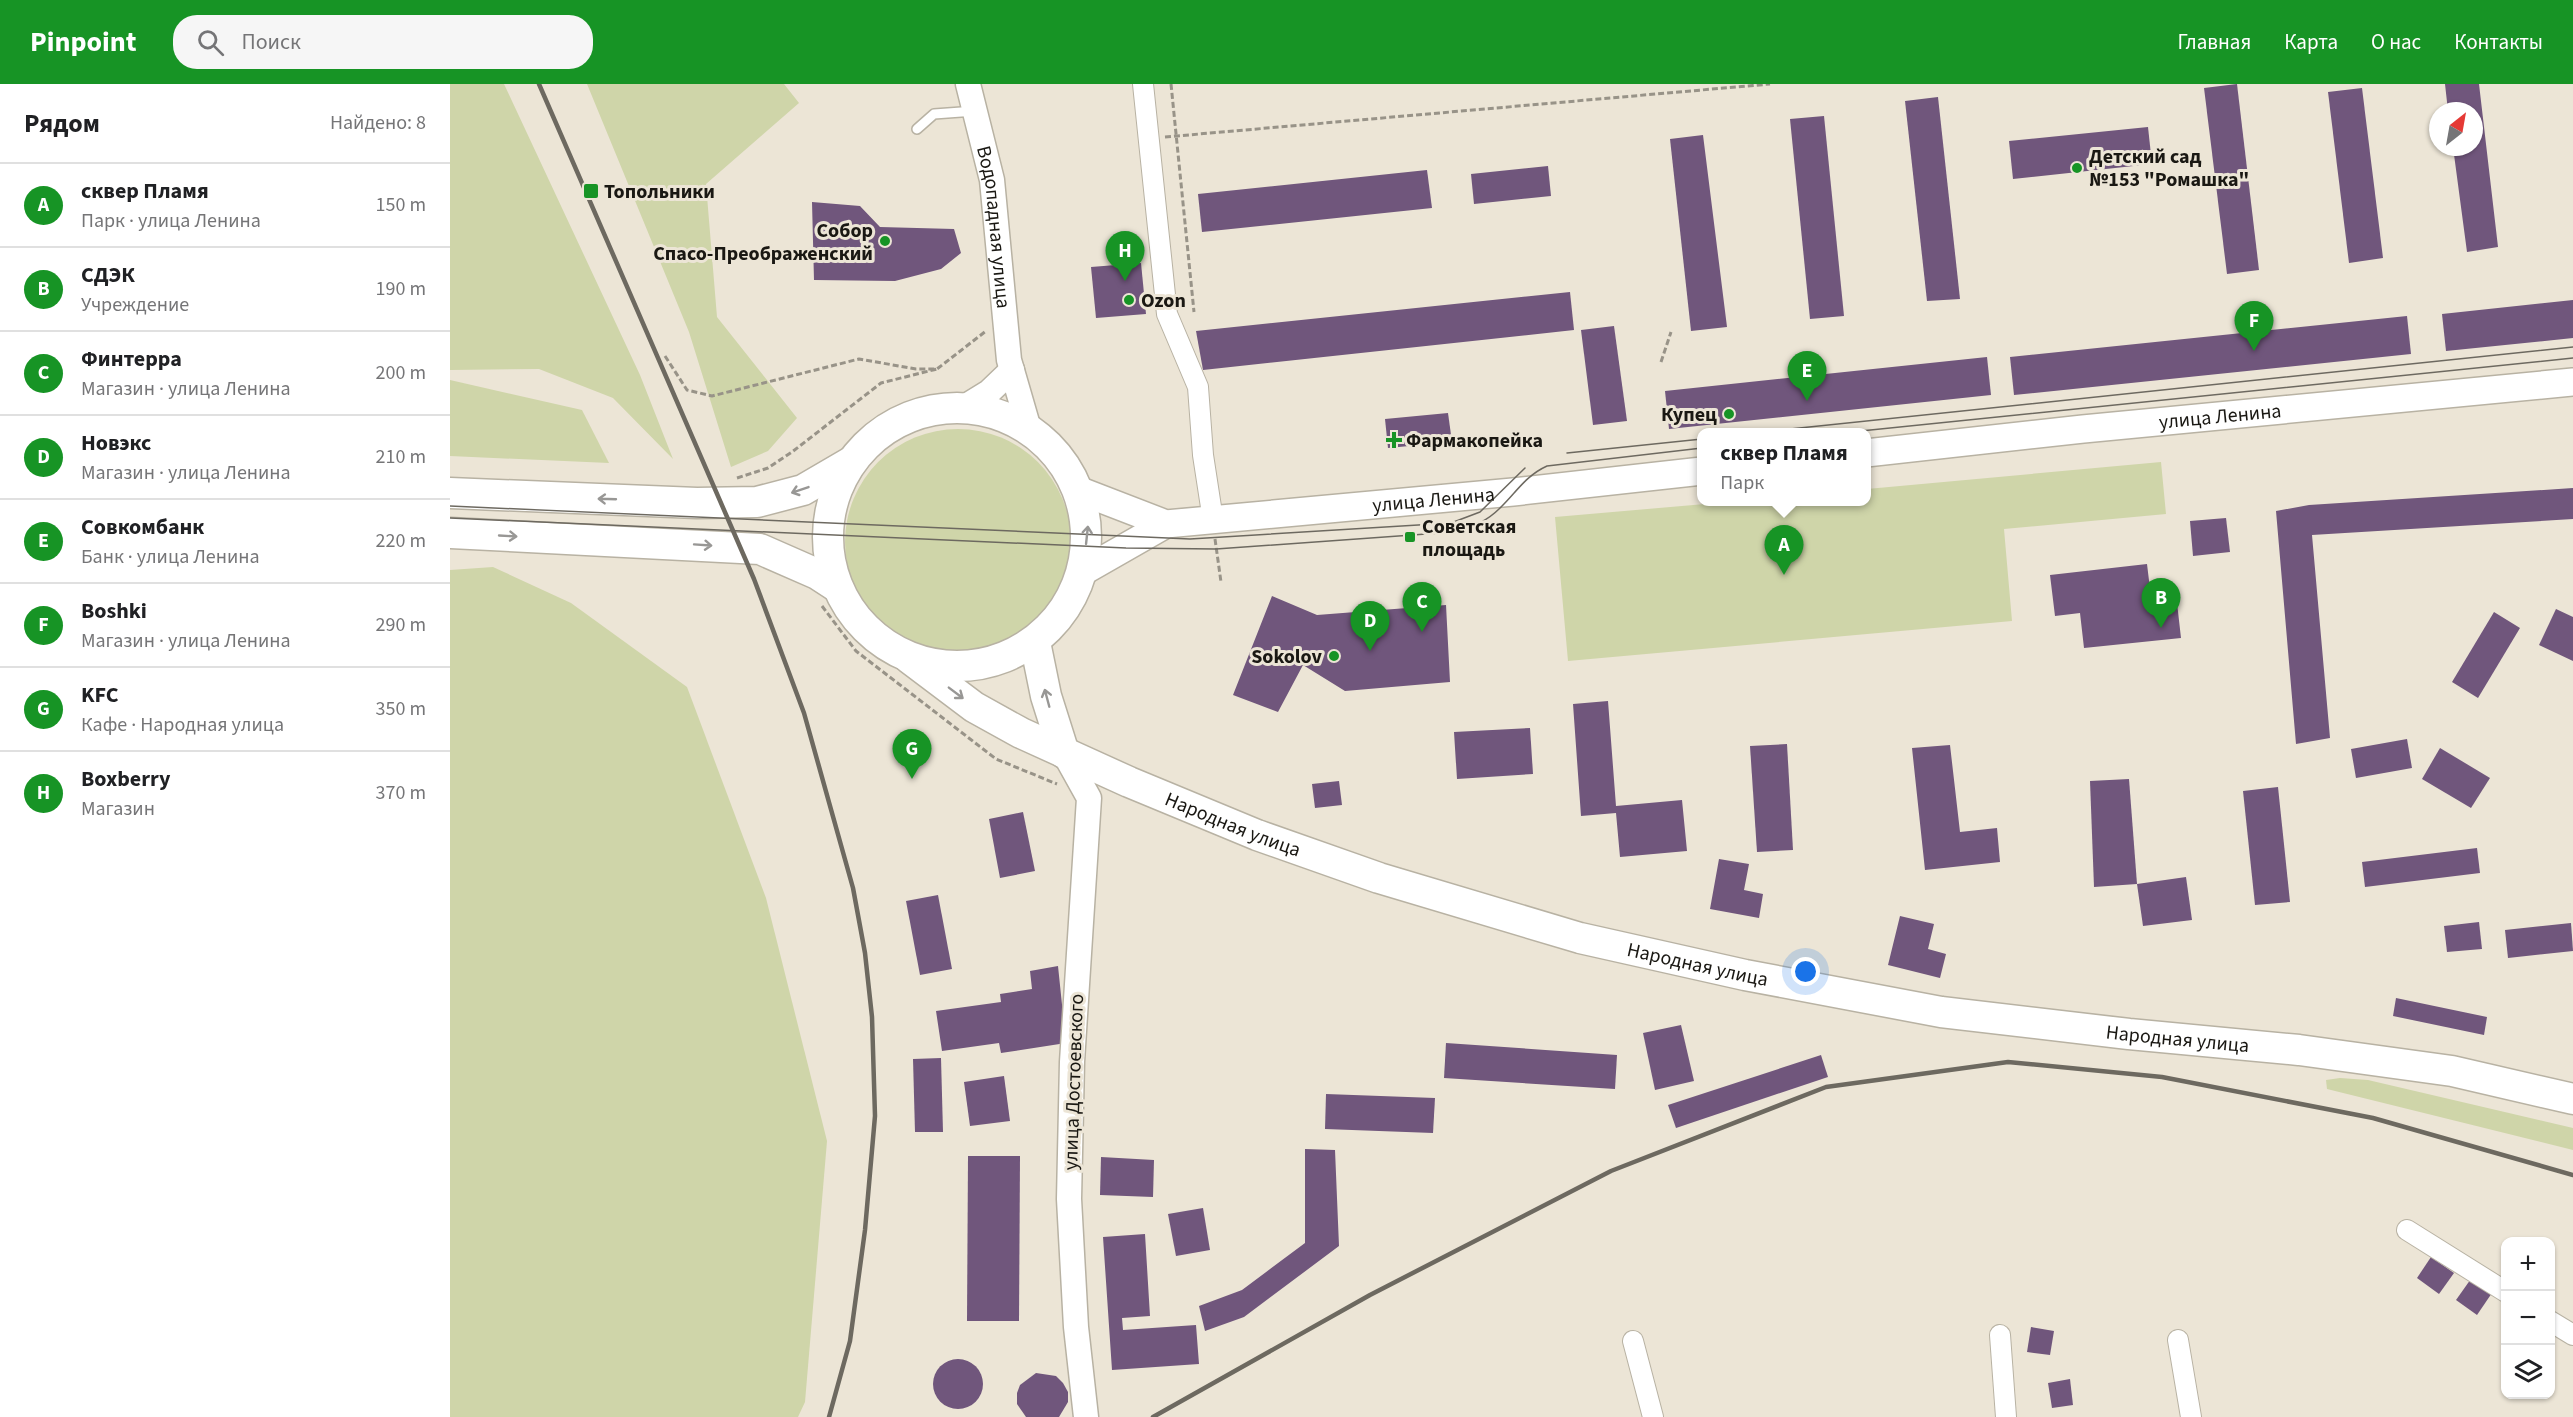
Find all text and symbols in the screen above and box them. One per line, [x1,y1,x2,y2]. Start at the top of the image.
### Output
search box [173,15,593,69]
text: Pinpoint [30,22,137,62]
icon: search [194,26,227,59]
text: Поиск [242,26,301,58]
text: Главная [2178,27,2251,57]
text: Карта [2284,27,2338,57]
text: О нас [2371,27,2421,57]
text: Контакты [2454,27,2543,57]
north arrow [2429,102,2483,156]
text: Рядом [24,105,100,142]
text: Найдено: 8 [330,109,426,137]
street label: Водопадная улица [969,143,1017,310]
place label: Детский сад №153 "Ромашка" [2089,143,2249,194]
marker: Детский сад №153 "Ромашка" [2070,161,2084,175]
text: сквер Пламя [81,175,209,207]
place label: Топольники [604,178,715,206]
marker: Топольники [582,182,600,200]
text: A [38,191,49,219]
text: 150 m [376,191,426,219]
text: Парк · улица Ленина [81,207,261,235]
place label: Собор Спасо-Преображенский [653,217,873,268]
pin: H [1106,232,1144,281]
marker: Собор Спасо-Преображенский [878,234,892,248]
text: СДЭК [81,259,135,291]
text: B [37,275,50,303]
text: 190 m [376,275,426,303]
place label: Ozon [1141,287,1186,315]
text: Учреждение [81,291,189,319]
marker: Ozon [1122,293,1136,307]
pin: F [2234,302,2274,351]
text: Финтерра [81,343,182,375]
pin: E [1788,352,1826,401]
text: C [38,359,49,387]
text: 200 m [376,359,426,387]
text: Магазин · улица Ленина [81,375,291,403]
street label: улица Ленина [2158,397,2283,437]
place label: Купец [1661,401,1717,429]
marker: Купец [1722,407,1736,421]
text: Новэкс [81,427,151,459]
place label: Фармакопейка [1406,427,1543,455]
popup [1697,428,1871,506]
marker: Фармакопейка [1387,433,1401,447]
text: сквер Пламя [1720,437,1848,469]
text: D [37,443,50,471]
text: 210 m [376,443,426,471]
text: Магазин · улица Ленина [81,459,291,487]
text: Парк [1720,469,1764,497]
street label: улица Ленина [1371,481,1496,520]
one-way arrow [791,486,810,497]
one-way arrow [597,494,617,505]
text: Совкомбанк [81,511,204,543]
place label: Советская площадь [1422,513,1516,564]
one-way arrow [1082,525,1093,545]
pin: A [1764,526,1804,575]
text: E [38,527,49,555]
text: 220 m [376,527,426,555]
one-way arrow [498,530,518,541]
marker: Советская площадь [1403,530,1417,544]
one-way arrow [693,540,713,551]
text: Банк · улица Ленина [81,543,260,571]
pin: B [2142,578,2180,628]
pin: C [1402,582,1442,632]
text: Boshki [81,595,147,627]
pin: D [1350,602,1390,651]
text: F [38,611,49,639]
text: 290 m [376,611,426,639]
text: Магазин · улица Ленина [81,627,291,655]
place label: Sokolov [1251,643,1323,671]
marker: Sokolov [1327,649,1341,663]
text: KFC [81,679,119,711]
one-way arrow [948,687,964,700]
one-way arrow [1041,689,1052,708]
text: G [37,695,50,723]
text: 350 m [376,695,426,723]
text: Кафе · Народная улица [81,711,284,739]
pin: G [892,730,932,779]
text: Boxberry [81,763,170,795]
text: H [37,779,50,807]
text: 370 m [376,779,426,807]
street label: Народная улица [1161,785,1304,864]
text: Магазин [81,795,155,823]
street label: Народная улица [1624,936,1770,994]
your location [1791,957,1820,986]
street label: улица Достоевского [1057,993,1091,1171]
street label: Народная улица [2104,1018,2250,1060]
map controls [2501,1237,2555,1399]
button: + [2501,1237,2555,1291]
button: − [2501,1291,2555,1345]
button: layers [2501,1345,2555,1399]

